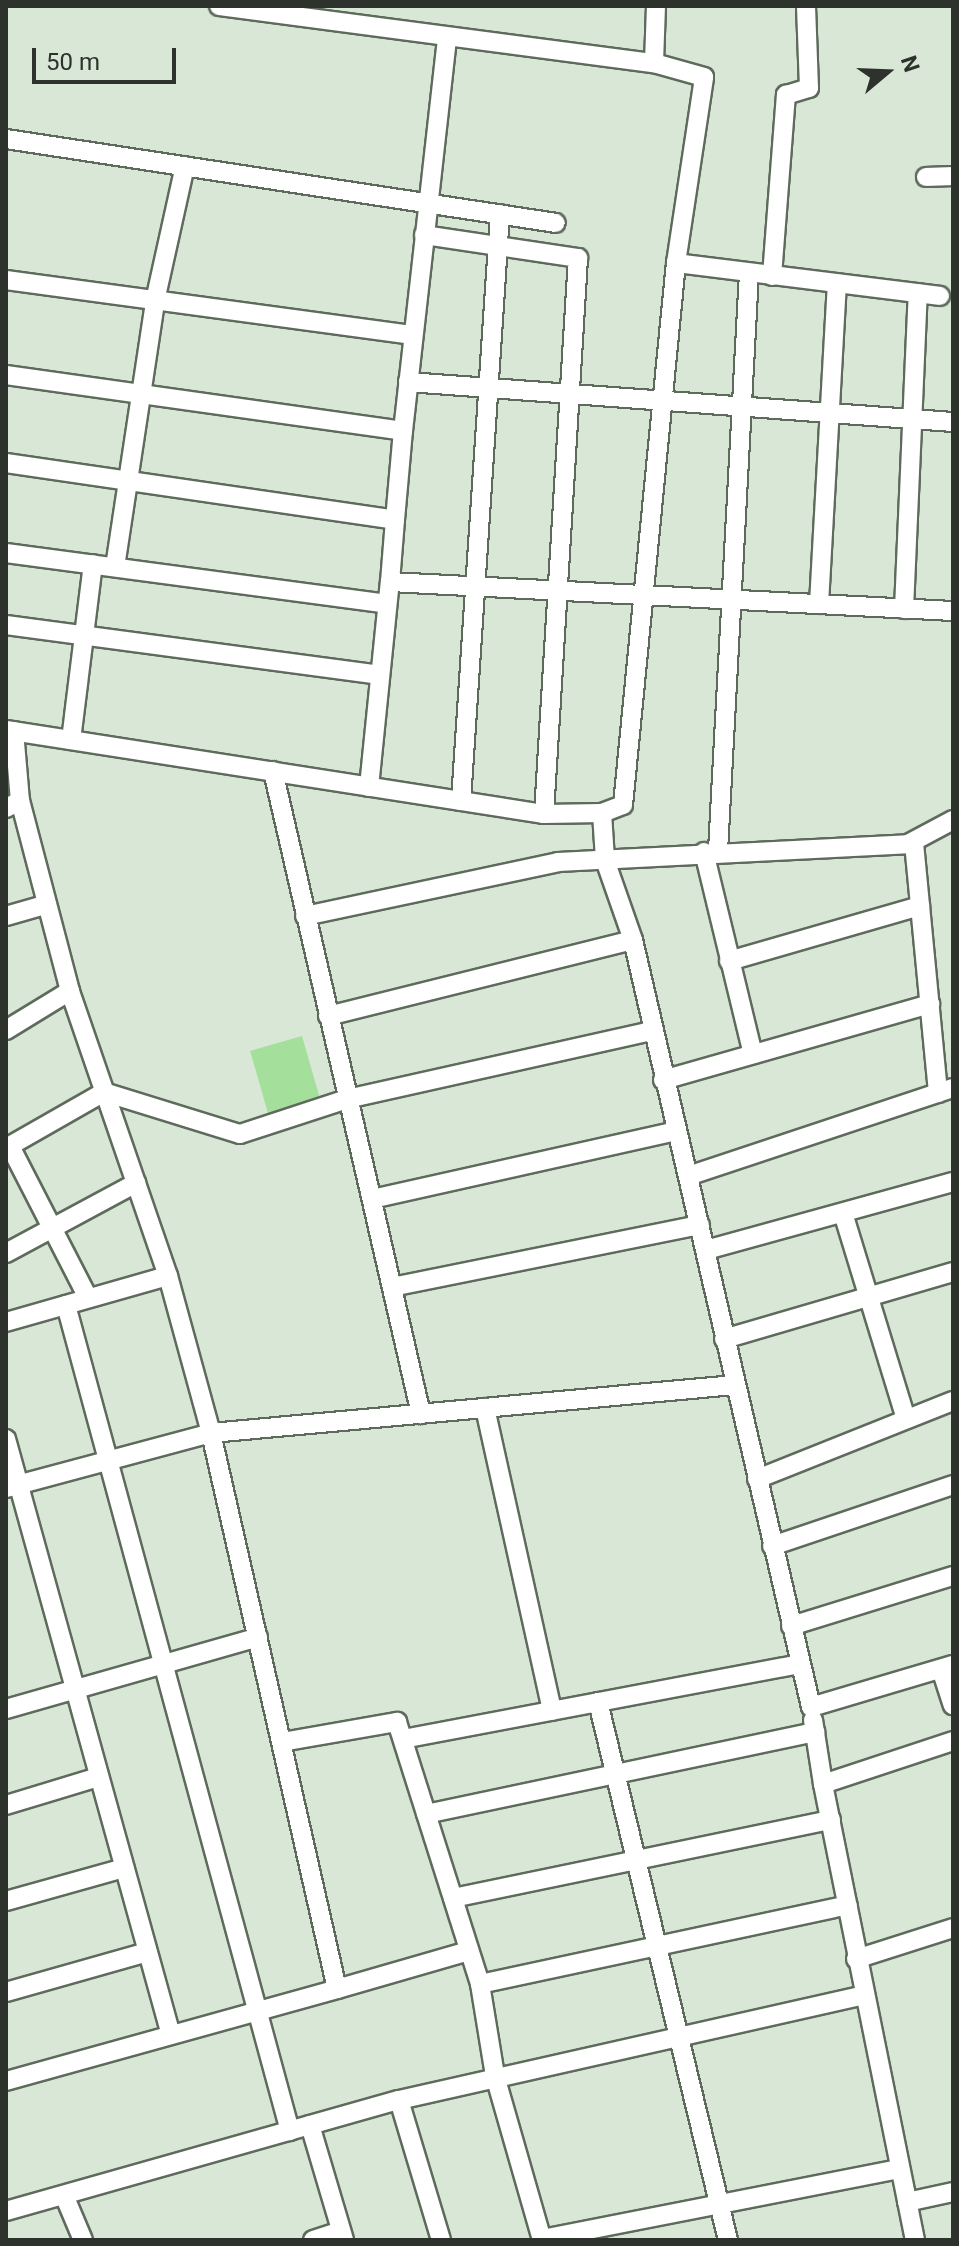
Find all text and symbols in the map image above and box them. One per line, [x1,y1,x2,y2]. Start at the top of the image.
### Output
scale bar [36,32,180,82]
north arrow [847,32,927,112]
text: 50 m [46,48,100,76]
text: N [896,53,925,75]

